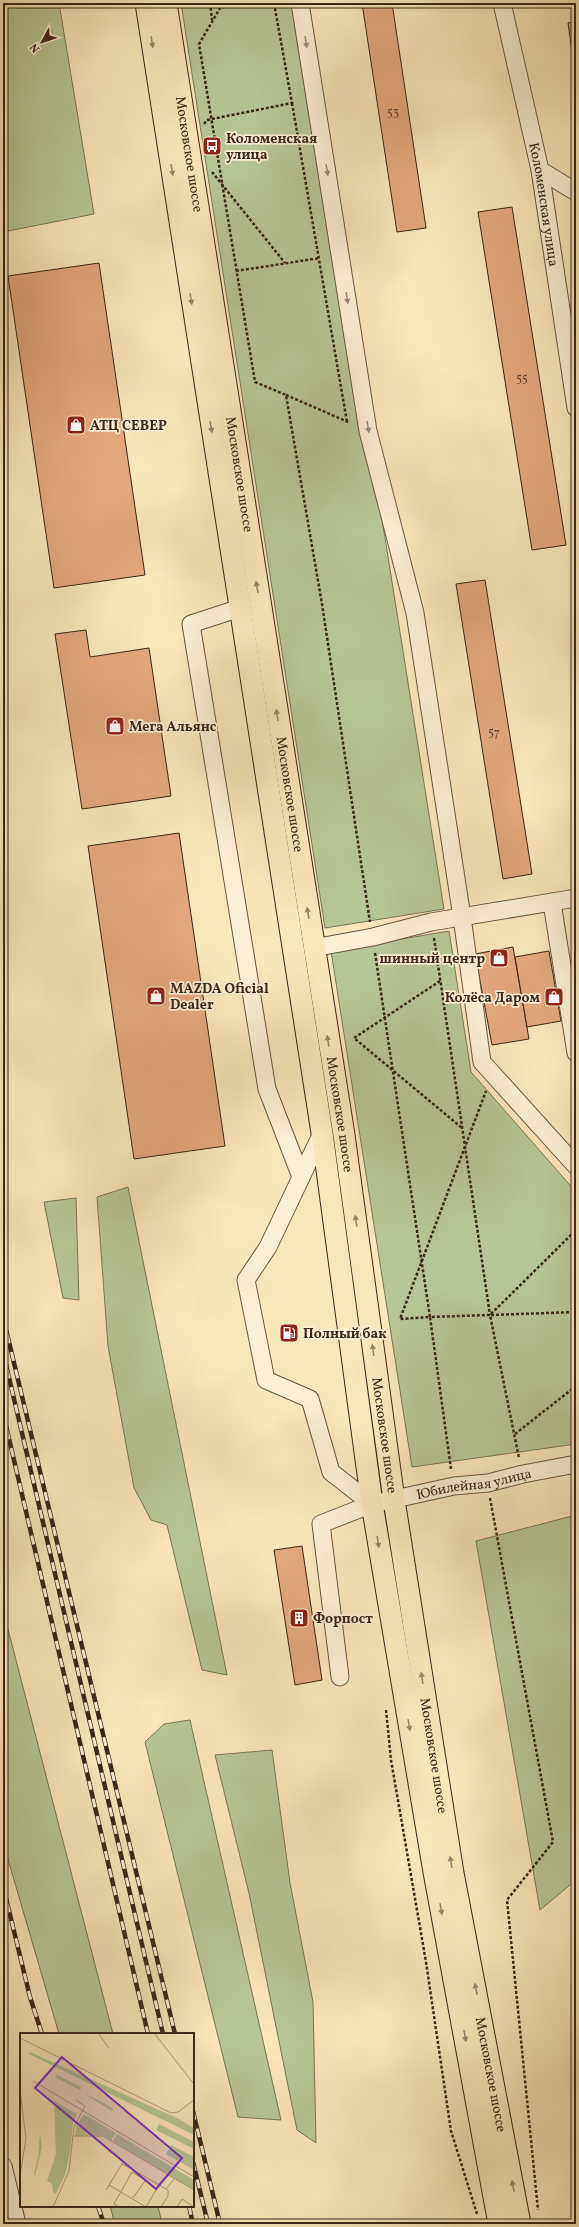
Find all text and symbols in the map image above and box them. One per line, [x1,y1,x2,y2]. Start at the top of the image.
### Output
north arrow [22,22,62,62]
one-way arrow [149,35,155,48]
one-way arrow [304,35,310,48]
text: N [27,40,44,55]
street label: Московское шоссе [170,95,207,214]
house number: 53 [387,105,399,121]
place label: Коломенская улица [226,130,317,165]
bus stop icon: Коломенская улица [201,135,223,157]
street label: Коломенская улица [523,141,562,268]
one-way arrow [169,164,175,176]
one-way arrow [324,164,330,176]
one-way arrow [188,292,194,305]
one-way arrow [344,292,350,304]
house number: 55 [516,371,528,387]
shop icon: АТЦ СЕВЕР [65,414,87,436]
street label: Московское шоссе [220,415,257,534]
place label: АТЦ СЕВЕР [90,417,167,436]
one-way arrow [209,421,215,433]
one-way arrow [365,421,371,433]
one-way arrow [254,581,260,593]
one-way arrow [274,709,280,721]
shop icon: Мега Альянс [104,715,126,737]
place label: Мега Альянс [129,718,217,737]
house number: 57 [488,725,500,741]
street label: Московское шоссе [270,735,307,854]
one-way arrow [304,907,310,919]
shop icon: шинный центр [488,947,510,969]
place label: шинный центр [380,950,485,969]
place label: MAZDA Oficial Dealer [170,980,269,1015]
shop icon: MAZDA Oficial Dealer [145,985,167,1007]
shop icon: Колёса Даром [543,986,565,1008]
place label: Колёса Даром [445,989,541,1008]
one-way arrow [325,1035,331,1047]
street label: Московское шоссе [321,1055,357,1174]
one-way arrow [353,1215,359,1227]
fuel station icon: Полный бак [278,1322,300,1344]
place label: Полный бак [303,1325,387,1344]
one-way arrow [370,1344,377,1356]
street label: Московское шоссе [366,1376,401,1495]
street label: Юбилейная улица [415,1465,533,1505]
one-way arrow [375,1536,381,1548]
building icon: Форпост [288,1607,310,1629]
place label: Форпост [313,1610,373,1629]
one-way arrow [419,1672,425,1684]
street label: Московское шоссе [414,1696,452,1815]
one-way arrow [406,1719,412,1731]
one-way arrow [448,1855,454,1868]
one-way arrow [438,1902,444,1915]
one-way arrow [472,1983,478,1995]
street label: Московское шоссе [470,2015,510,2134]
one-way arrow [462,2030,468,2043]
inset map [20,2033,194,2207]
one-way arrow [510,2180,516,2192]

